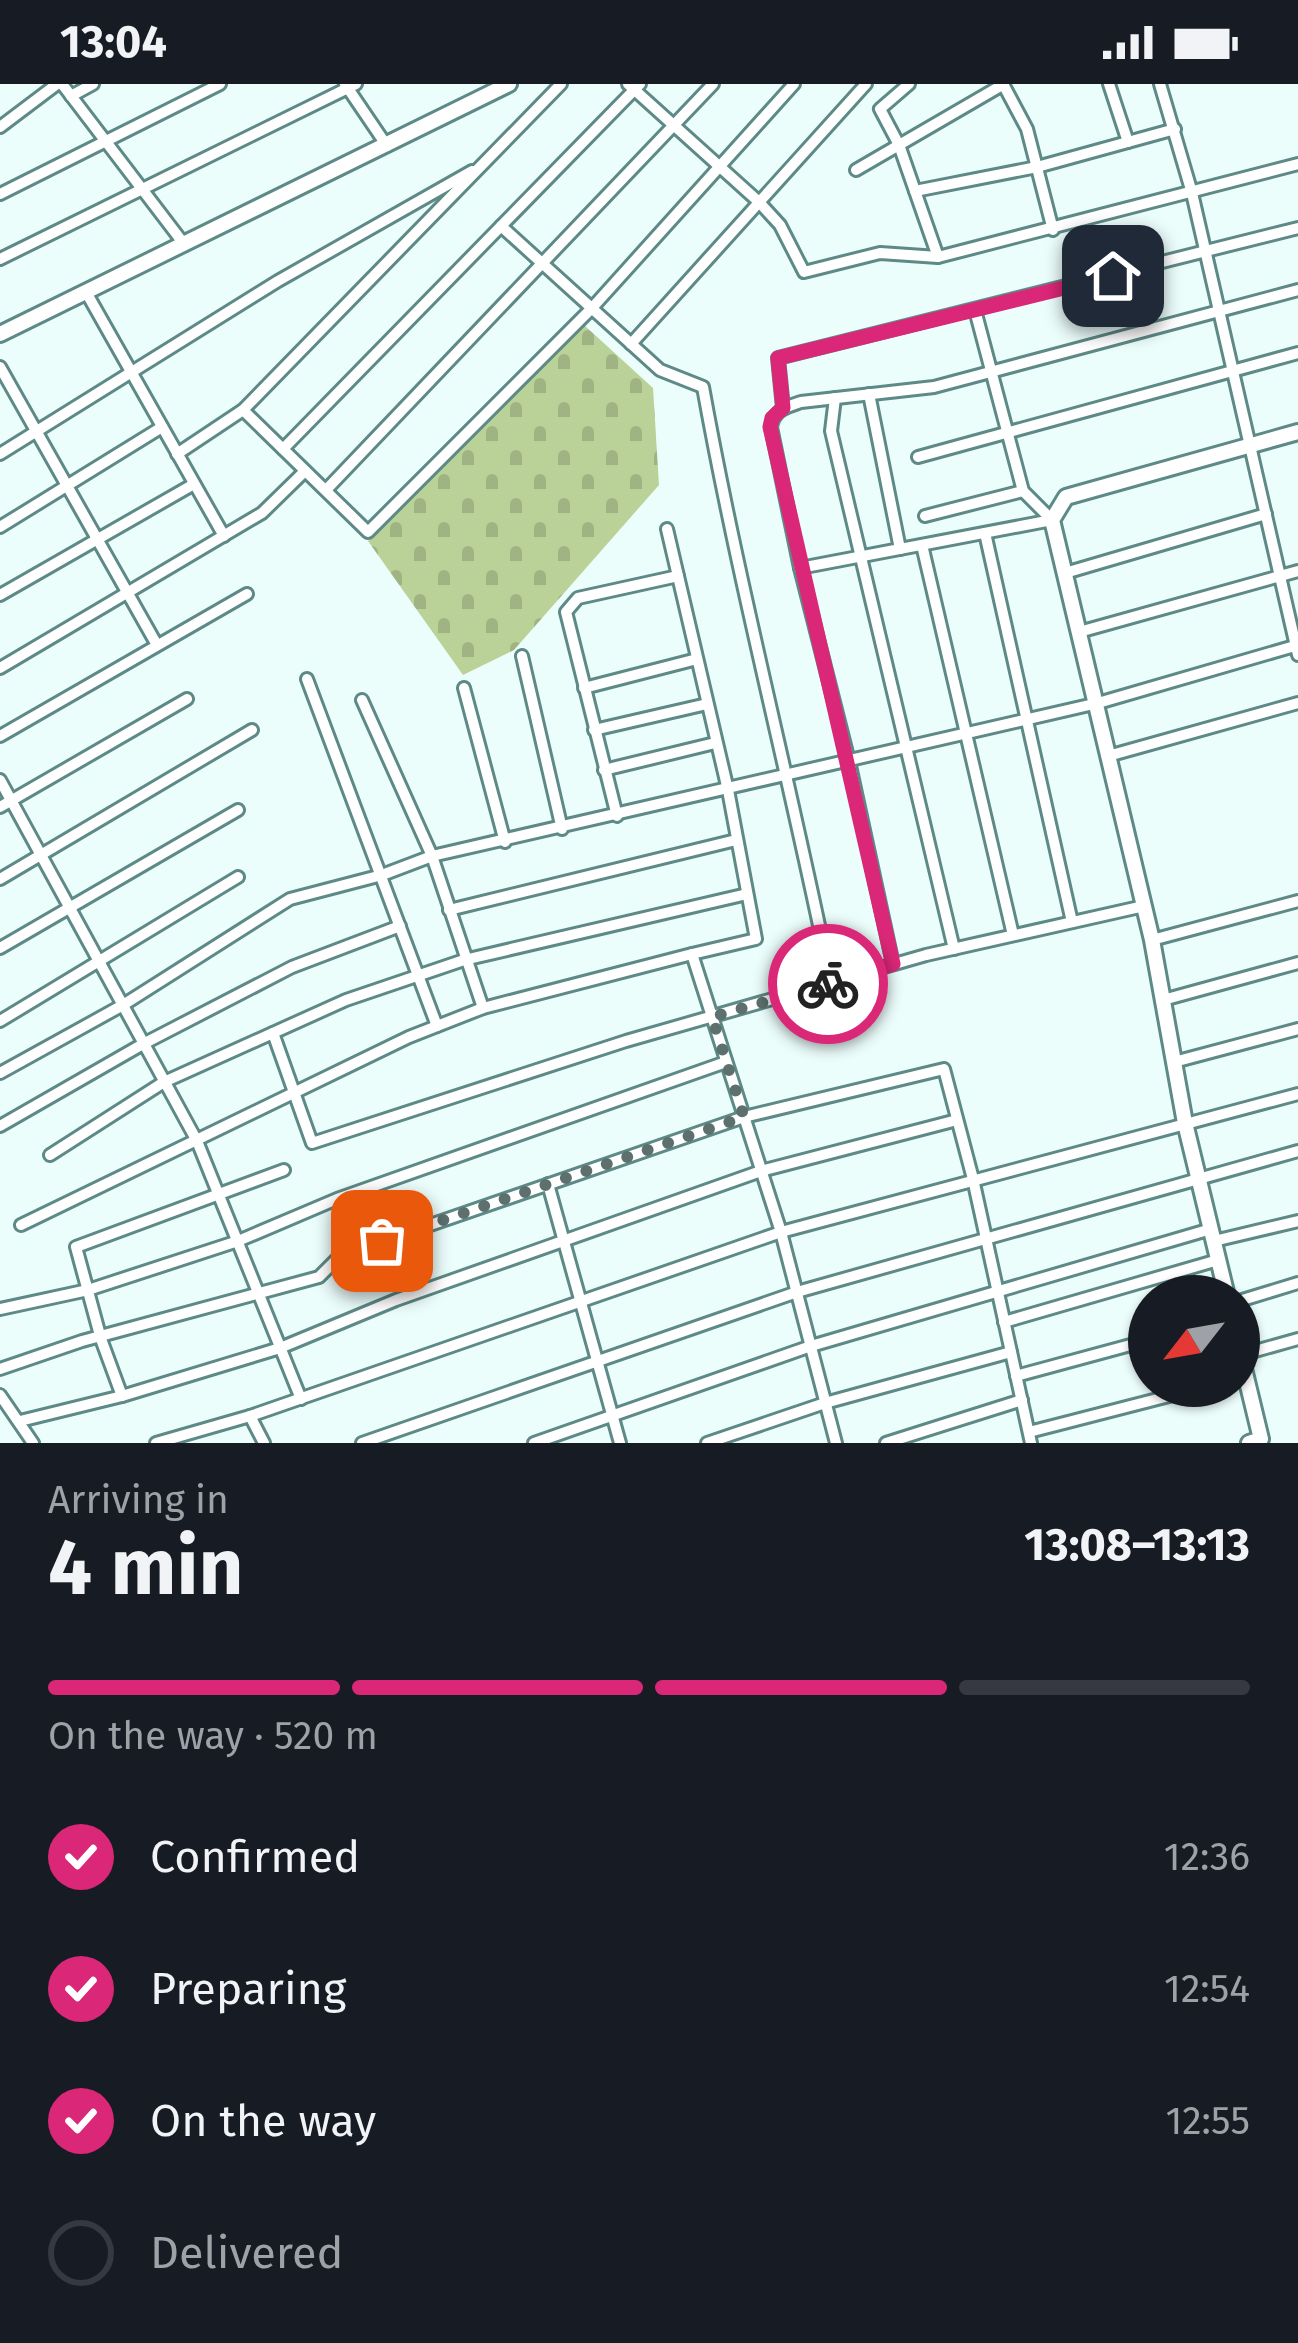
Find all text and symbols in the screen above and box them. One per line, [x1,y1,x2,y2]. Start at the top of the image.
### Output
text: 13:04 [60,15,167,69]
pin [1062,225,1164,327]
icon: home [1080,243,1146,309]
courier [768,924,888,1044]
icon: bike [795,951,861,1017]
pin [331,1190,433,1292]
icon: bag [349,1208,415,1274]
north arrow [1128,1275,1260,1407]
map controls [1128,1275,1260,1407]
text: Arriving in [48,1477,229,1523]
text: 13:08–13:13 [1024,1518,1250,1572]
text: 4 min [48,1521,243,1615]
text: On the way · 520 m [48,1713,378,1759]
icon: check [48,1824,114,1890]
text: Confirmed [150,1830,360,1884]
text: 12:36 [1164,1834,1250,1880]
icon: check [48,1956,114,2022]
text: Preparing [150,1962,346,2016]
text: 12:54 [1164,1966,1250,2012]
icon: check [48,2088,114,2154]
text: On the way [150,2094,376,2148]
text: 12:55 [1165,2098,1250,2144]
text: Delivered [150,2226,343,2280]

